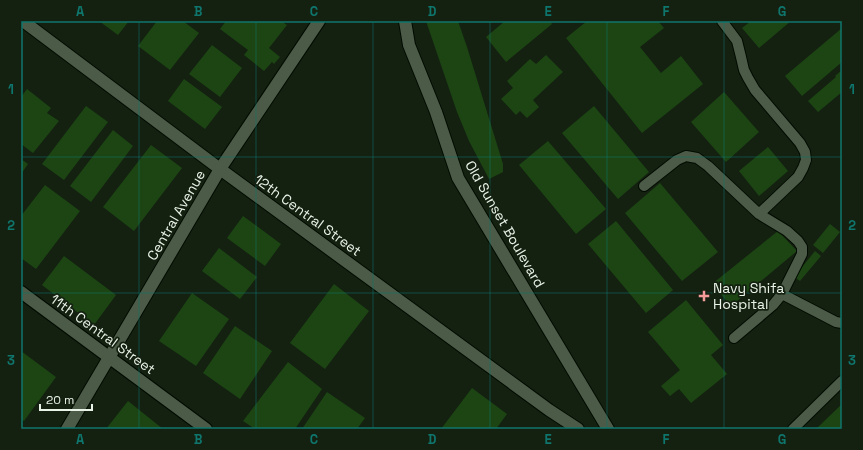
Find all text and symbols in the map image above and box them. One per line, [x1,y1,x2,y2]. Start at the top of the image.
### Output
text: A [76,3,85,20]
text: B [194,3,203,20]
text: C [310,3,318,20]
text: D [428,3,437,20]
text: E [544,3,552,20]
text: F [663,3,670,20]
text: G [778,3,786,20]
text: 1 [8,81,14,98]
text: 1 [849,81,855,98]
street label: Old Sunset Boulevard [461,157,549,291]
street label: Central Avenue [143,167,209,263]
street label: 12th Central Street [251,170,365,260]
text: 2 [7,217,15,234]
text: 2 [848,217,856,234]
place label: Navy Shifa Hospital [713,279,784,313]
street label: 11th Central Street [47,290,159,378]
marker: Navy Shifa Hospital [698,290,710,302]
text: 3 [7,352,15,369]
text: 3 [848,352,856,369]
scale bar [40,386,92,412]
text: 20 m [46,392,74,408]
text: A [76,431,85,448]
text: B [194,431,203,448]
text: C [310,431,318,448]
text: D [428,431,437,448]
text: E [544,431,552,448]
text: F [663,431,670,448]
text: G [778,431,786,448]

